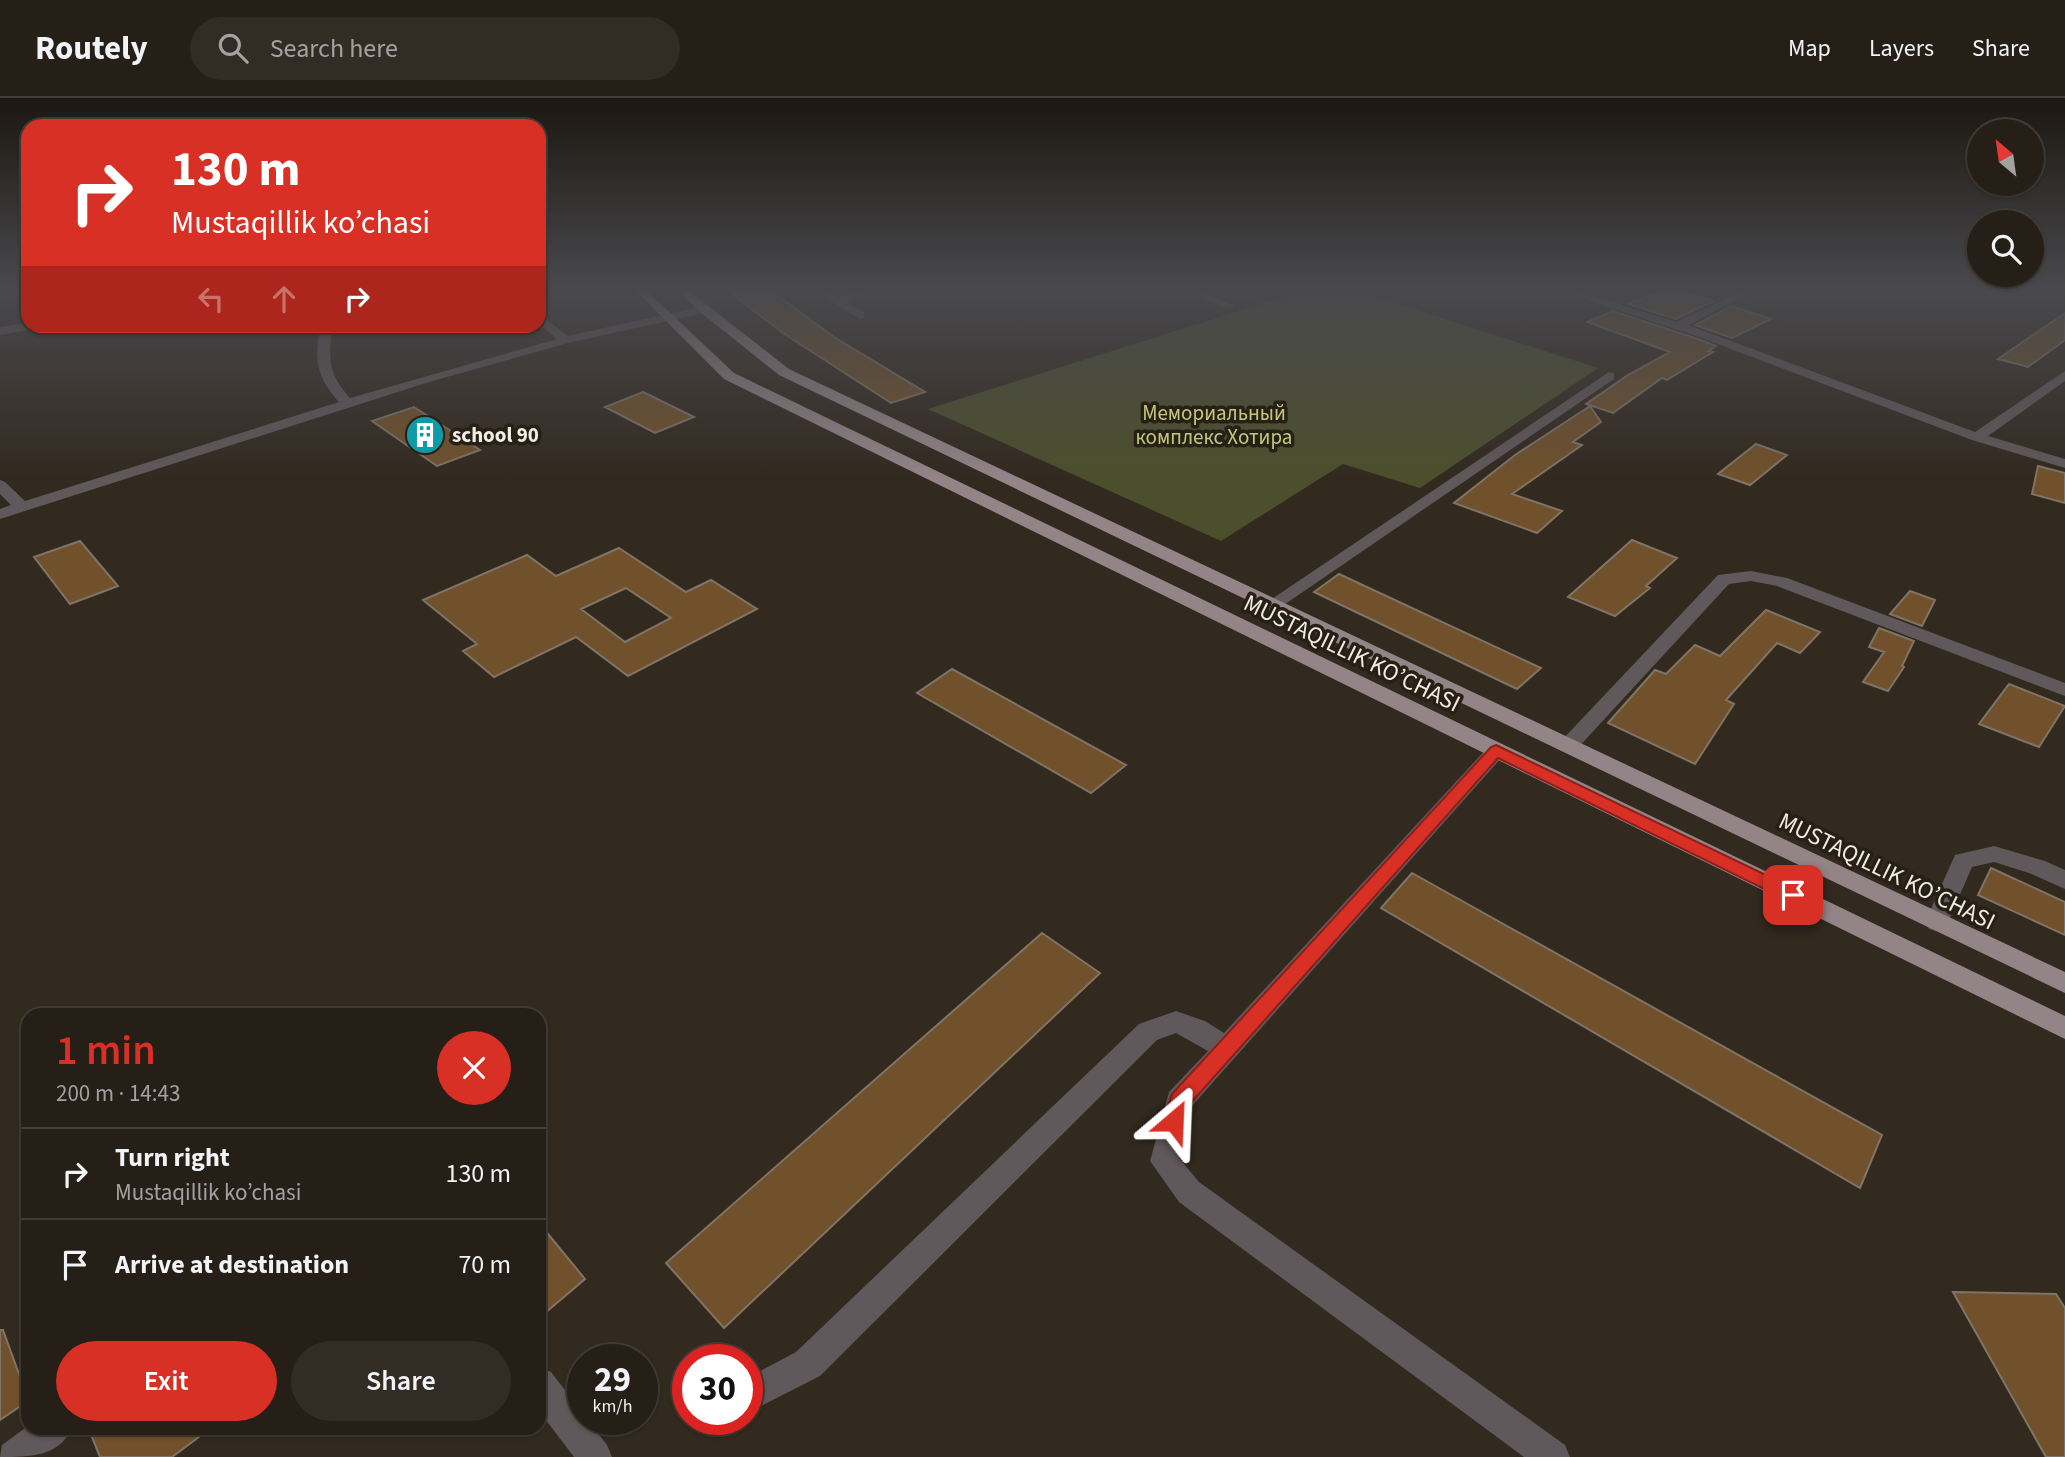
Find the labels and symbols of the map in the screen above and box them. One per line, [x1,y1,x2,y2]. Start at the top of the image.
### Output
north arrow [1967,119,2044,196]
park label: Мемориальный комплекс Хотира [1136,398,1292,452]
building icon: school 90 [404,414,446,456]
place label: school 90 [452,420,539,450]
street label: MUSTAQILLIK KO’CHASI [1238,586,1466,721]
street label: MUSTAQILLIK KO’CHASI [1773,804,2001,939]
pin [1763,865,1823,925]
position arrow [1137,1084,1211,1158]
speed limit sign: 30 [672,1344,763,1435]

